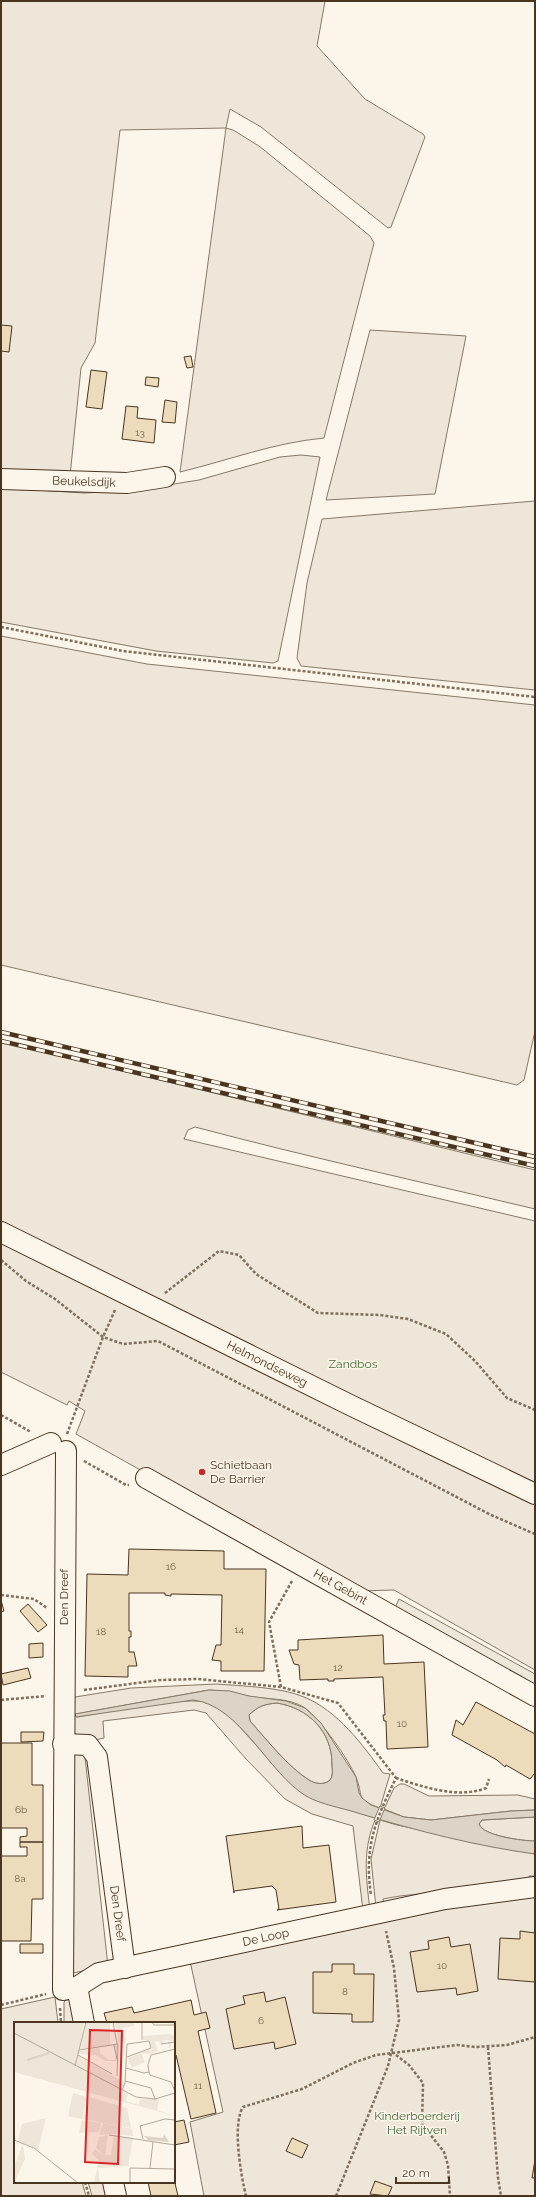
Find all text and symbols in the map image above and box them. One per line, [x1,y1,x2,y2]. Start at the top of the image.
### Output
house number: 13 [135,427,145,438]
street label: Beukelsdijk [52,474,117,490]
street label: Helmondseweg [224,1338,310,1390]
park label: Zandbos [329,1357,378,1371]
place label: Schietbaan De Barrier [210,1458,272,1486]
marker: Schietbaan De Barrier [197,1467,207,1477]
house number: 16 [166,1561,176,1572]
street label: Het Gebint [311,1566,370,1608]
street label: Den Dreef [57,1568,71,1625]
house number: 14 [234,1624,244,1635]
house number: 18 [96,1626,106,1637]
house number: 12 [333,1662,343,1673]
house number: 10 [397,1718,407,1729]
house number: 6b [15,1804,27,1815]
house number: 8a [14,1873,26,1884]
street label: Den Dreef [107,1885,129,1943]
street label: De Loop [241,1926,290,1949]
house number: 10 [437,1960,447,1971]
house number: 8 [342,1986,348,1997]
house number: 6 [258,2015,264,2026]
inset map [14,2022,175,2183]
house number: 11 [194,2080,203,2091]
park label: Kinderboerderij Het Rijtven [374,2109,460,2137]
scale bar [396,2159,449,2185]
text: 20 m [402,2166,430,2180]

